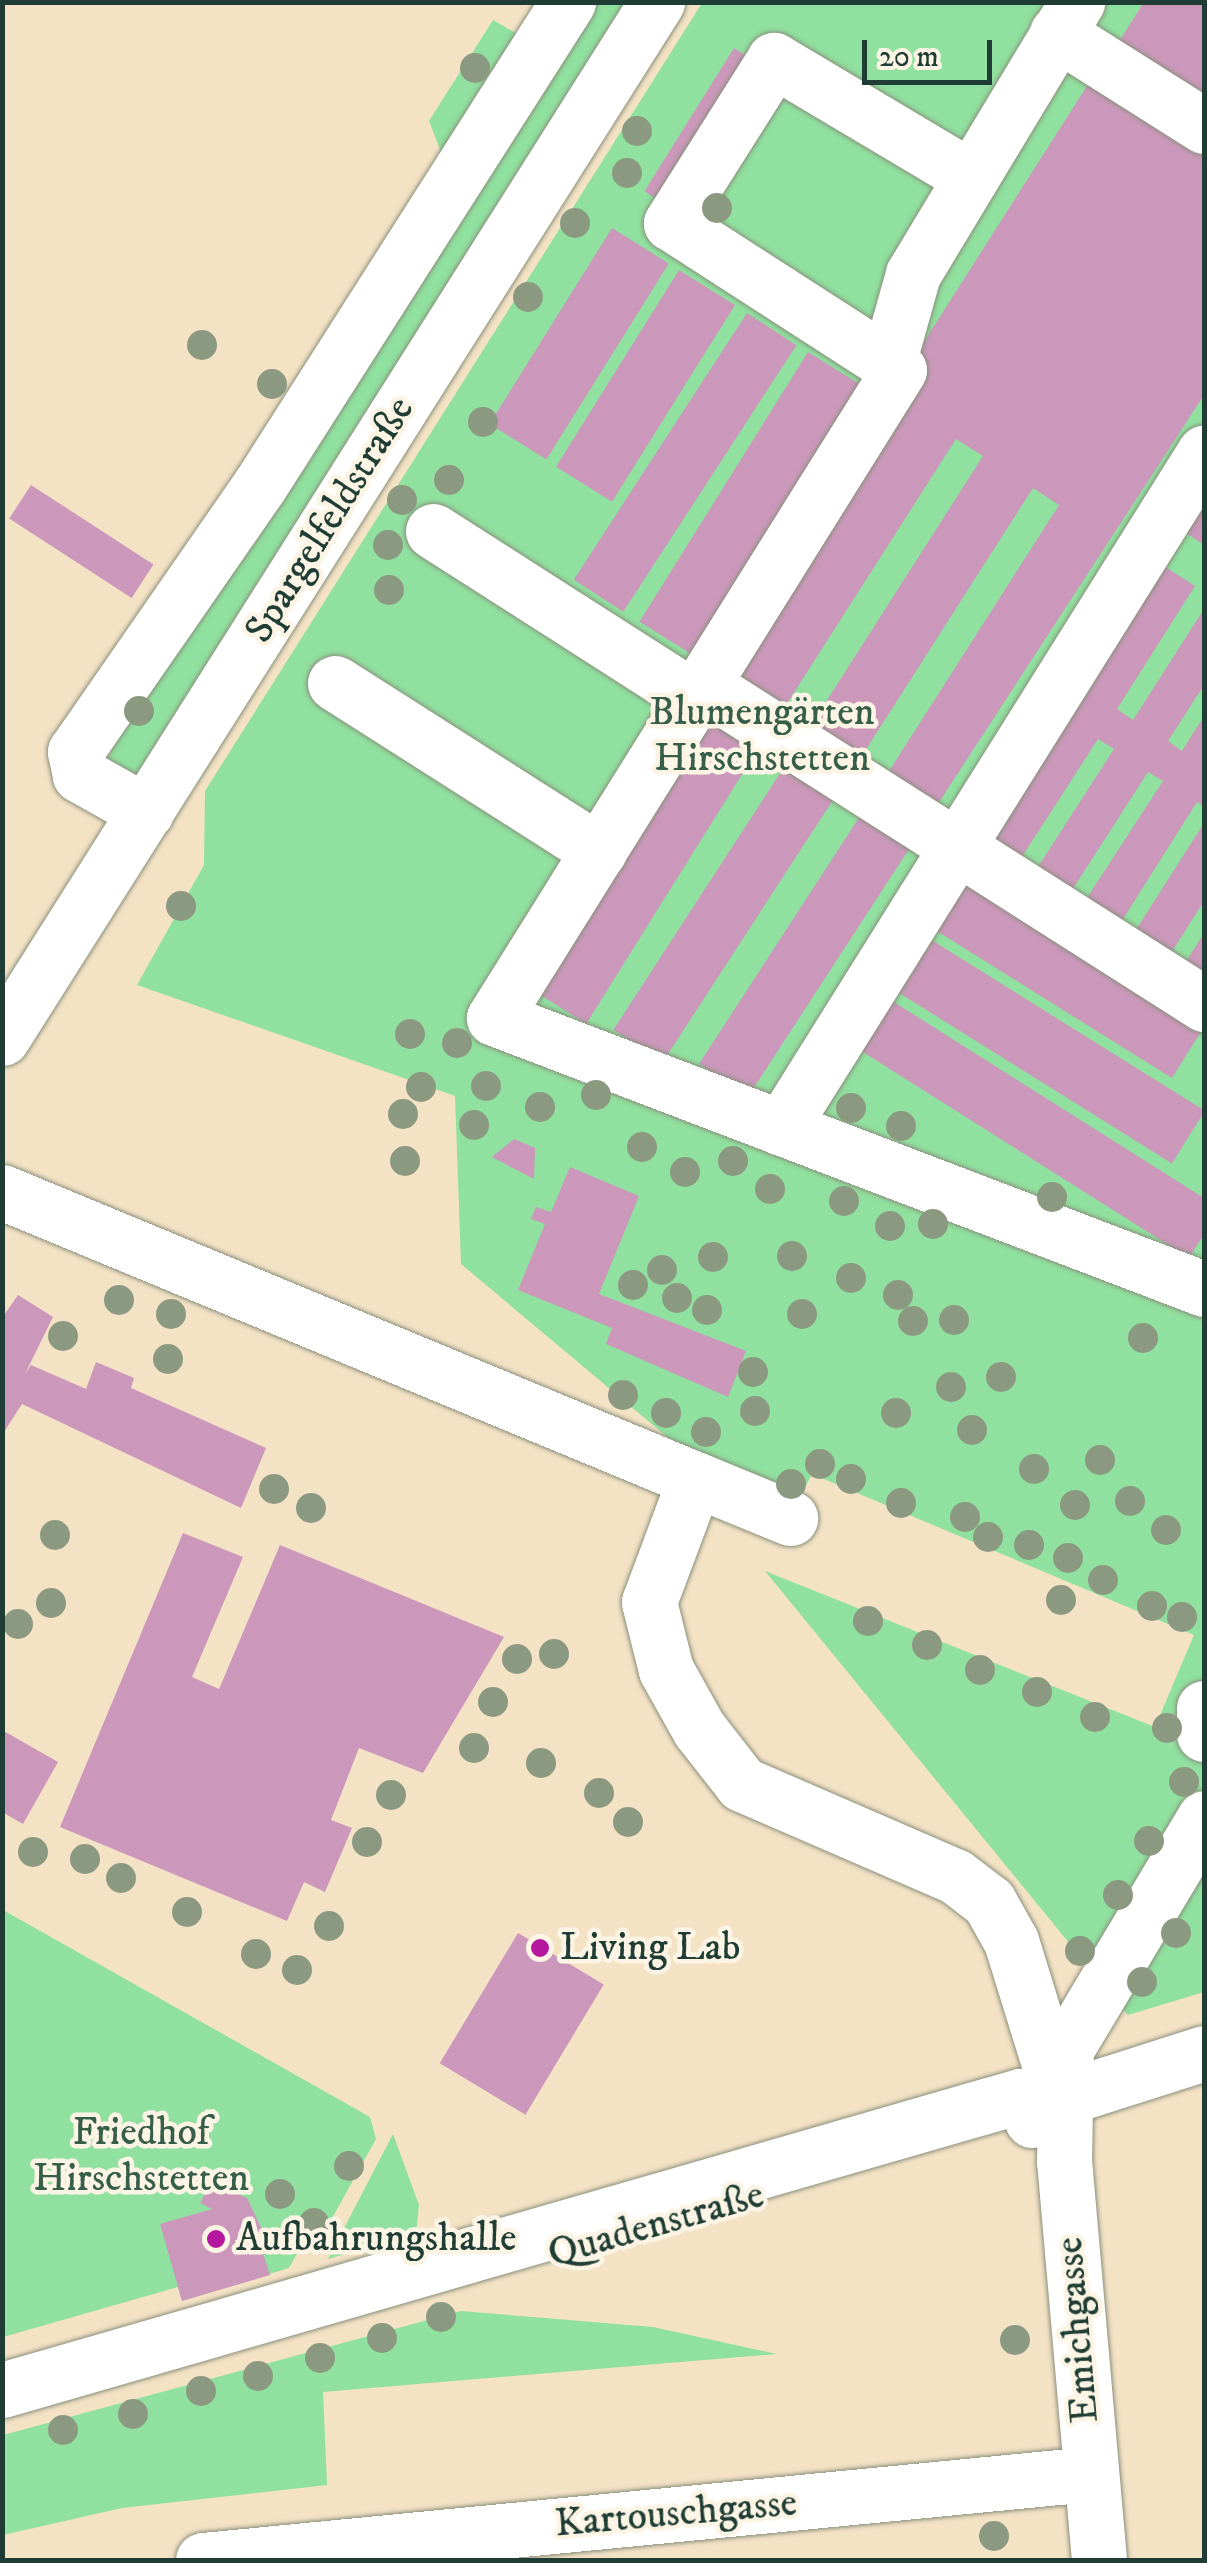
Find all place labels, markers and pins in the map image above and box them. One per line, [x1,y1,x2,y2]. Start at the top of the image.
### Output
place label: Living Lab [560,1924,741,1972]
marker: Living Lab [529,1937,551,1959]
place label: Aufbahrungshalle [236,2215,517,2263]
marker: Aufbahrungshalle [205,2228,227,2250]

